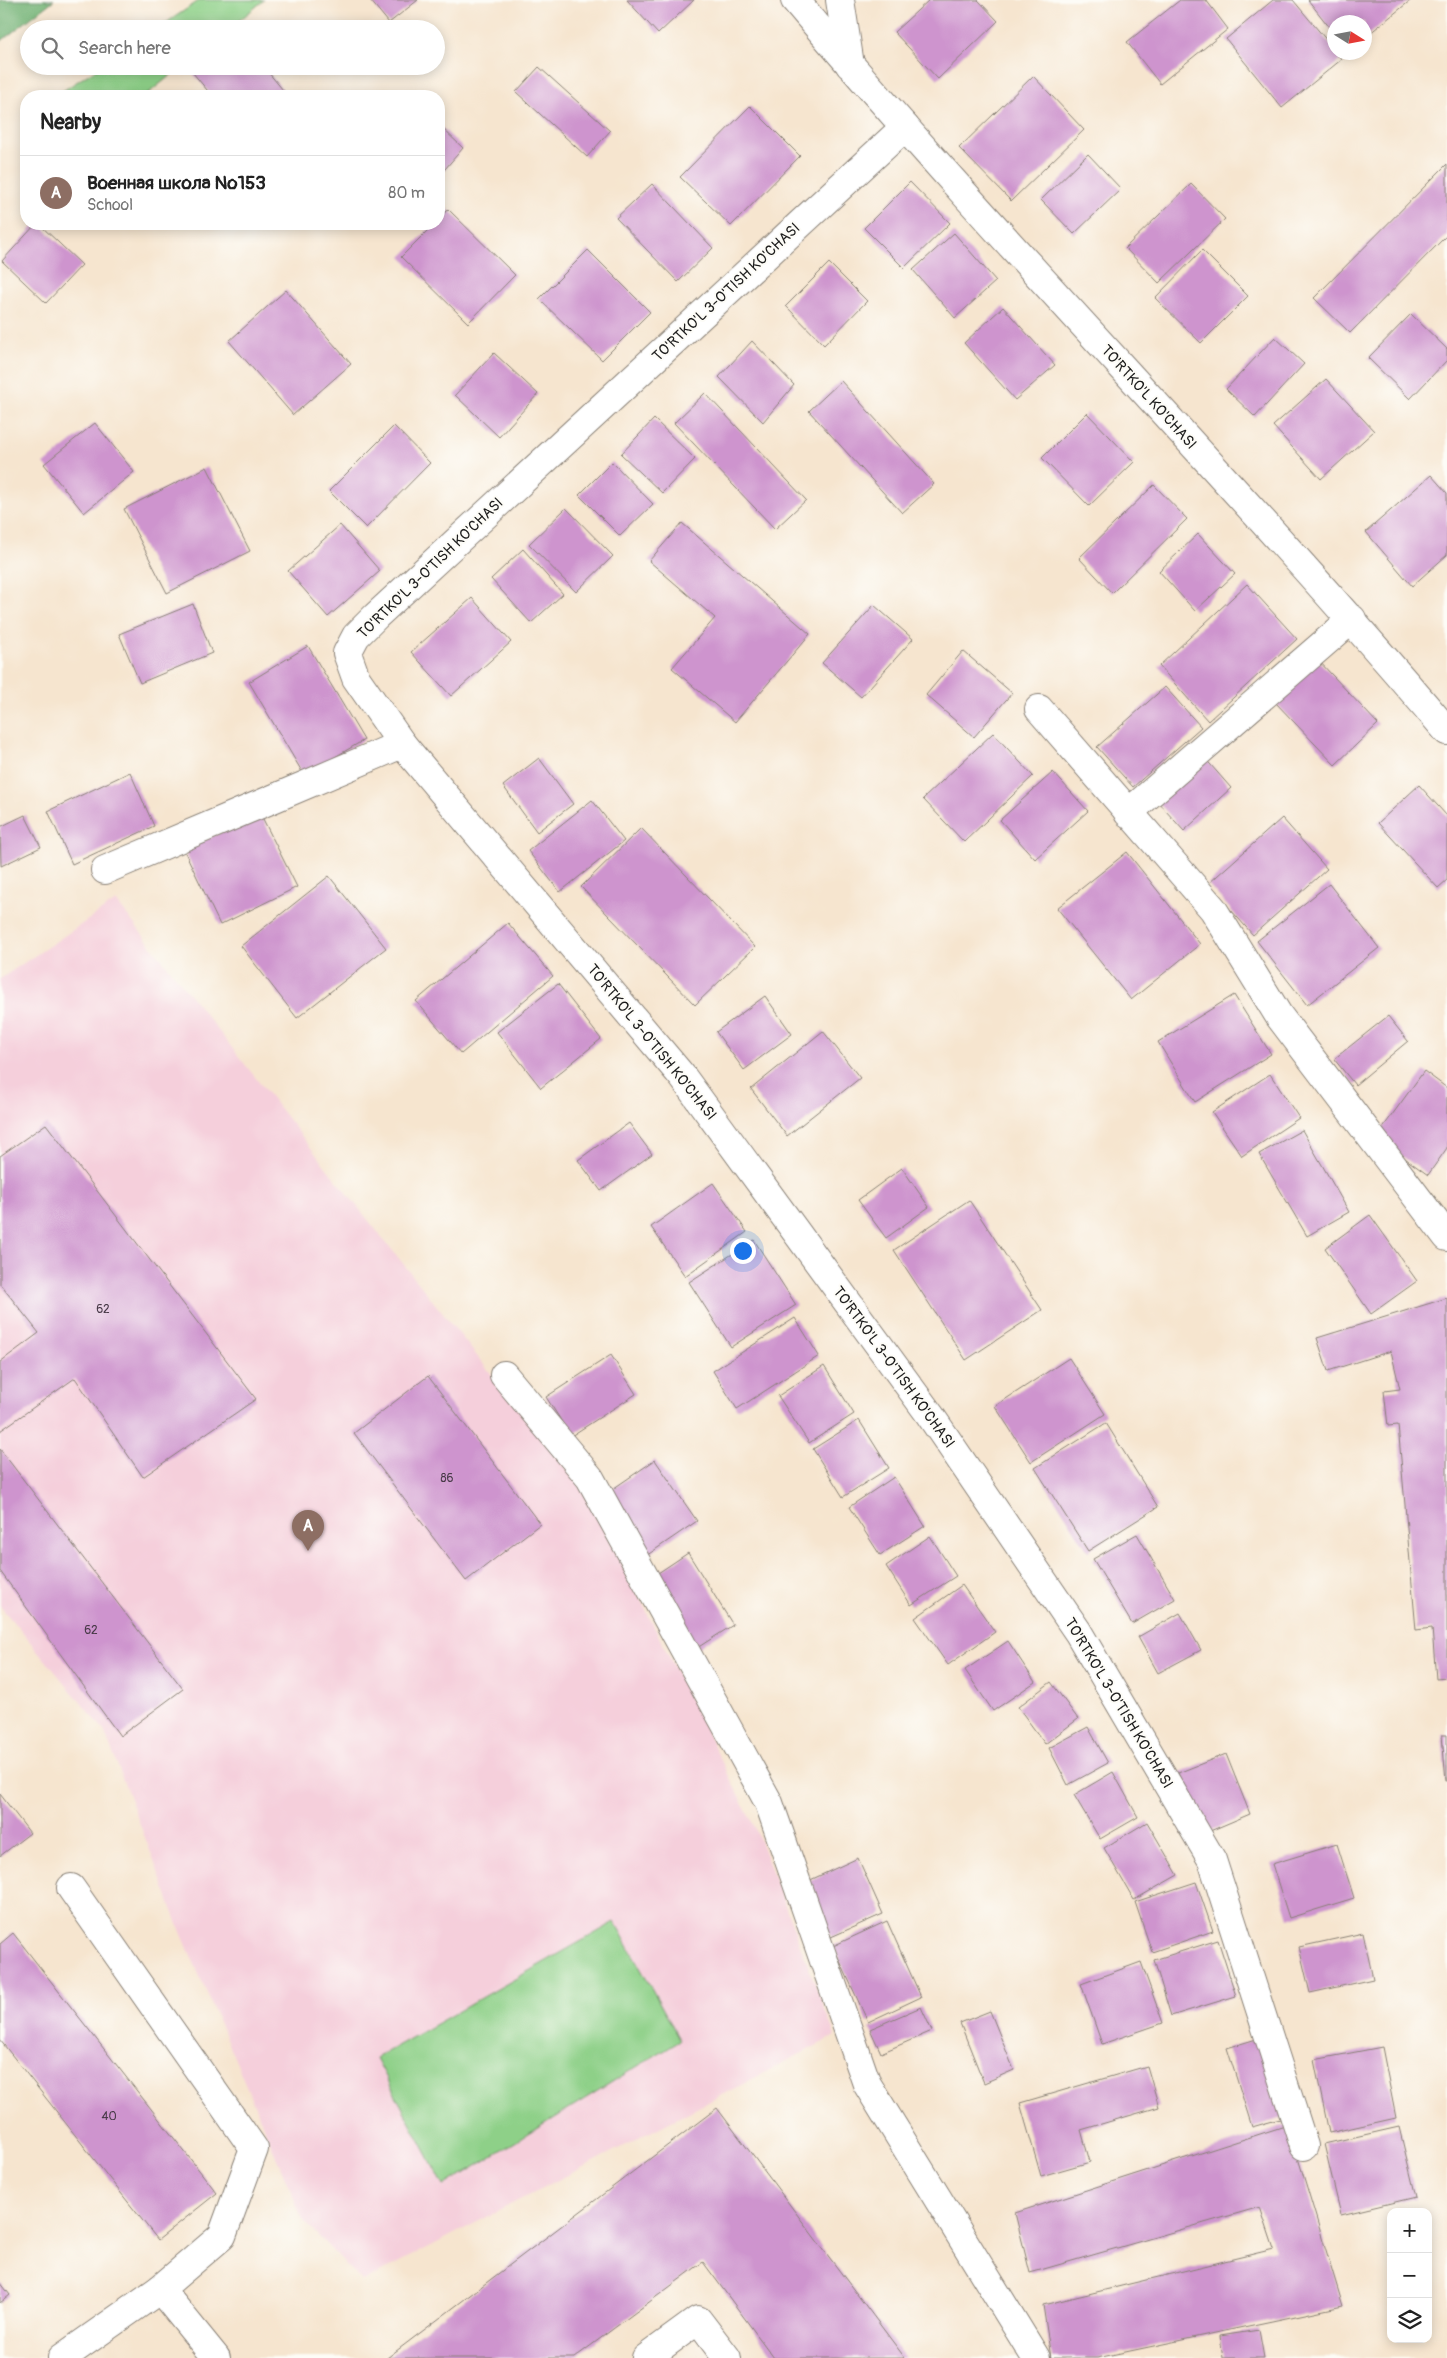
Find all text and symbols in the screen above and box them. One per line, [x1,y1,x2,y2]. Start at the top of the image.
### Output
north arrow [1327,15,1372,60]
search box [20,20,445,75]
icon: search [38,34,66,62]
text: Search here [78,36,171,60]
text: Nearby [40,109,101,136]
text: Военная школа №153 [87,171,266,195]
text: A [51,183,61,203]
text: 80 m [388,183,425,203]
text: School [87,195,133,215]
street label: TO'RTKO'L 3-O'TISH KO'CHASI [648,219,804,366]
street label: TO'RTKO'L KO'CHASI [1097,341,1201,454]
street label: TO'RTKO'L 3-O'TISH KO'CHASI [353,494,507,643]
street label: TO'RTKO'L 3-O'TISH KO'CHASI [583,960,720,1124]
your location [730,1238,756,1264]
street label: TO'RTKO'L 3-O'TISH KO'CHASI [828,1283,959,1452]
house number: 62 [96,1302,110,1317]
house number: 86 [440,1471,454,1486]
pin: A [292,1510,324,1551]
street label: TO'RTKO'L 3-O'TISH KO'CHASI [1060,1615,1177,1792]
house number: 62 [84,1623,98,1638]
house number: 40 [101,2109,117,2124]
map controls [1387,2208,1432,2343]
button: + [1387,2208,1432,2253]
button: − [1387,2253,1432,2298]
button: layers [1387,2298,1432,2343]

